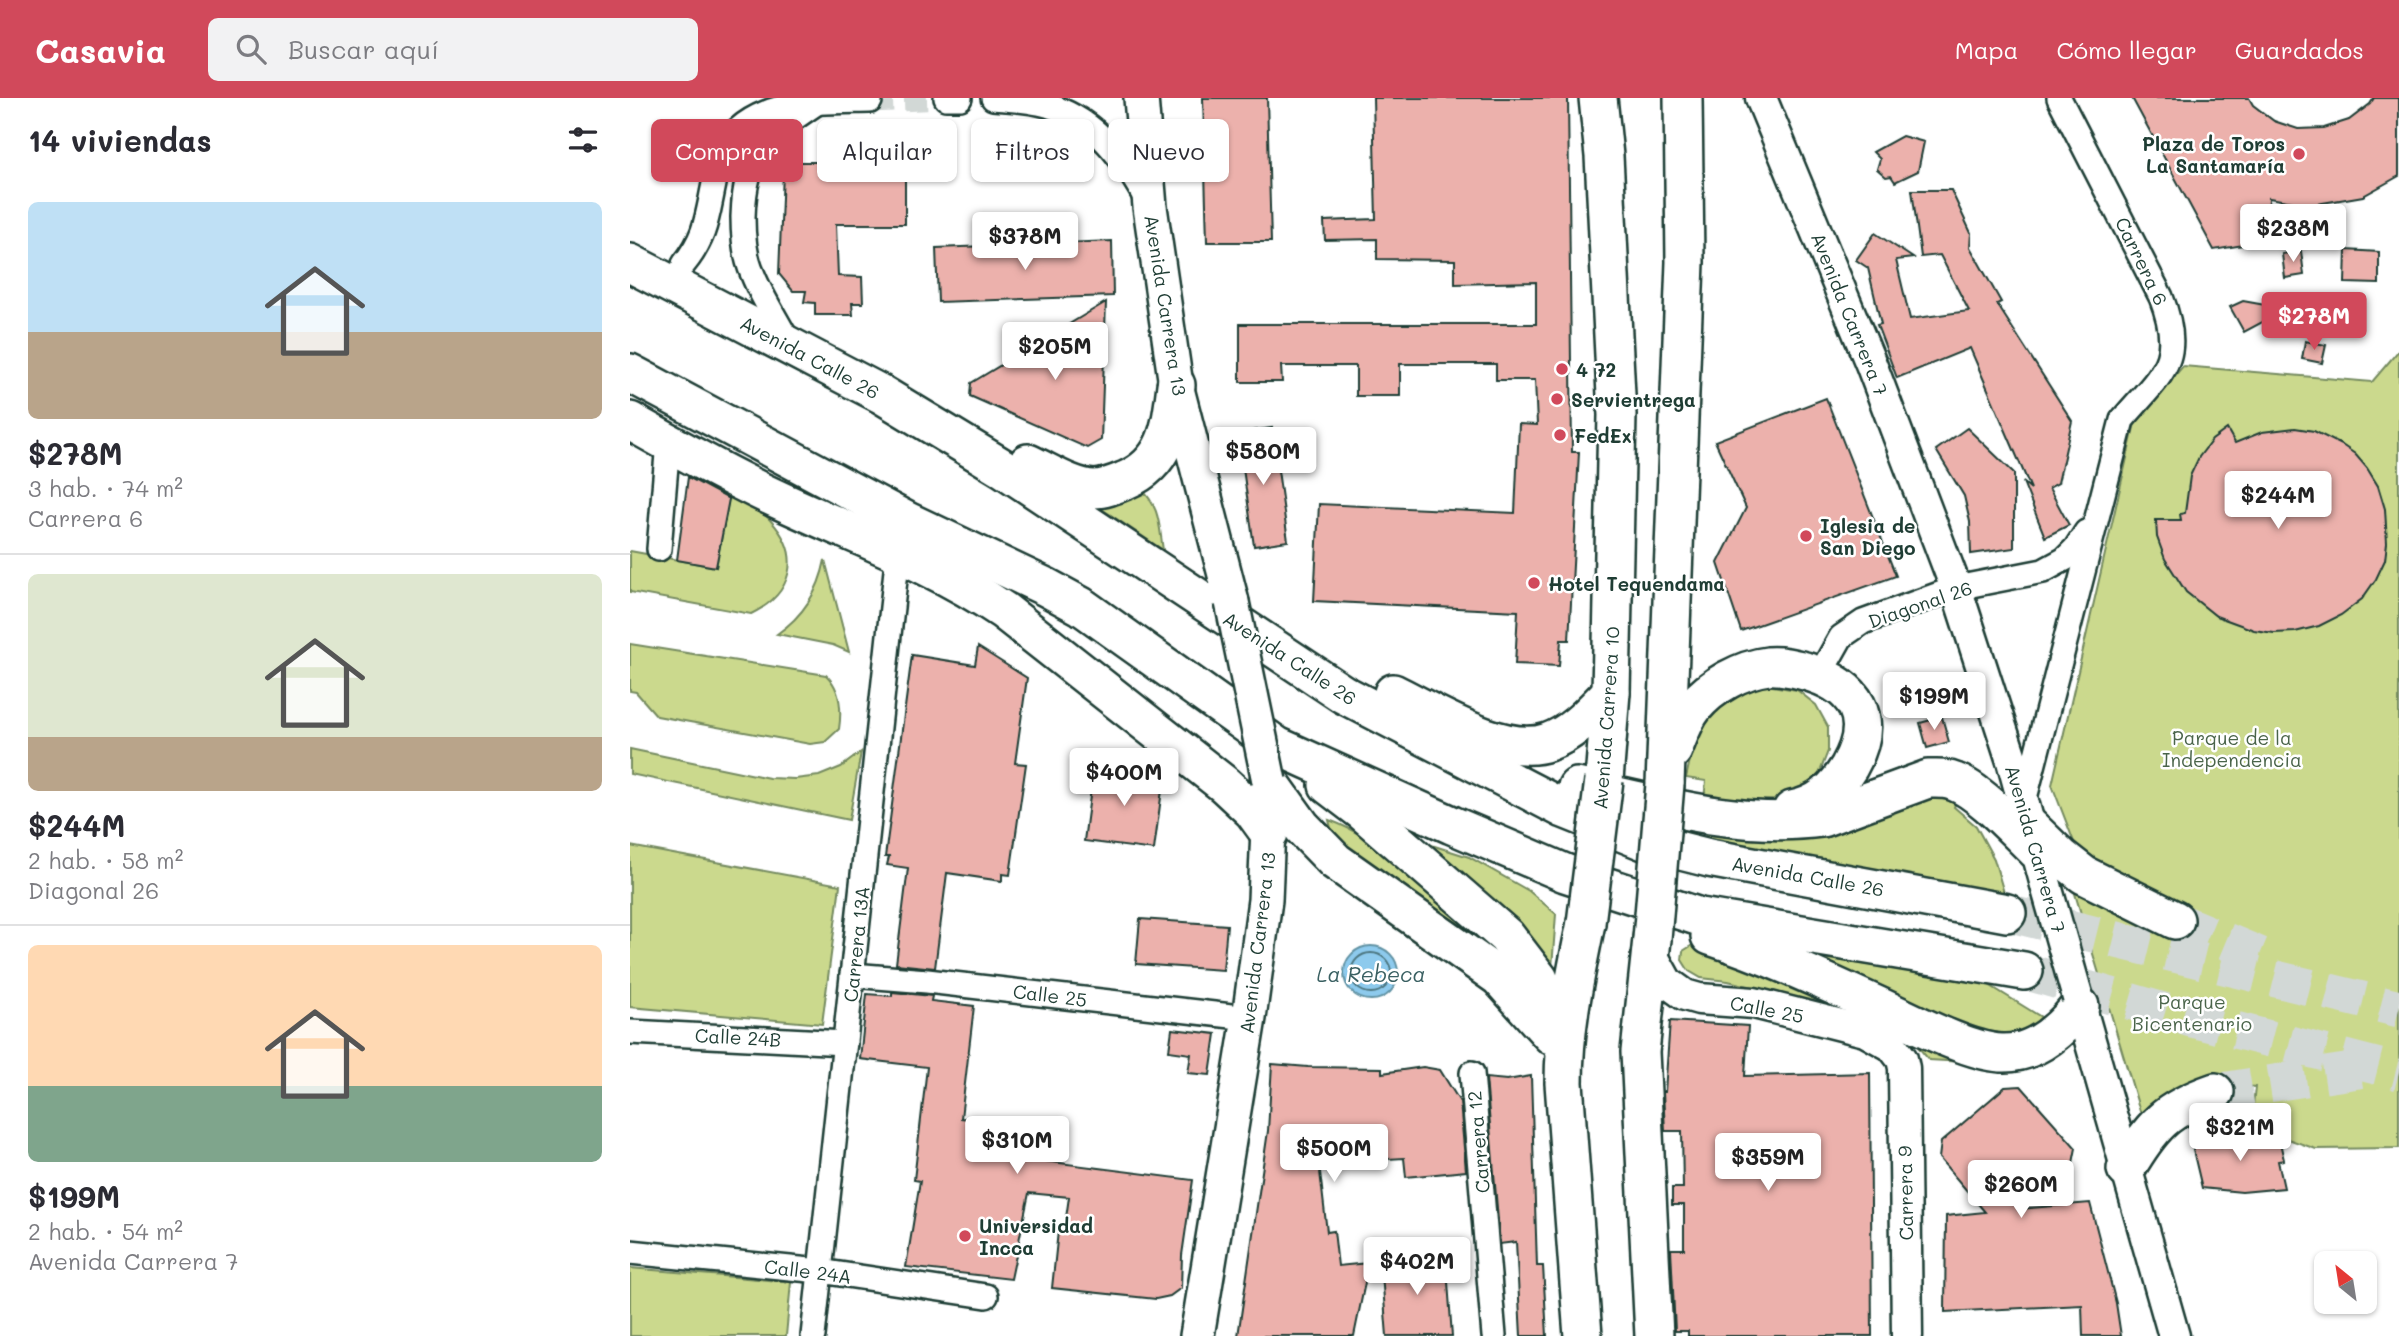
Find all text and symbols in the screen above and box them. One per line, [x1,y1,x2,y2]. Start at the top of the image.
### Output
search box [208,18,698,81]
text: Casavia [35,28,166,71]
icon: search [232,30,270,68]
text: Buscar aquí [288,32,439,66]
text: Mapa [1955,34,2019,65]
text: Cómo llegar [2057,34,2197,65]
text: Guardados [2235,34,2364,65]
chip: Comprar [651,119,803,182]
chip: Alquilar [817,119,957,182]
chip: Filtros [971,119,1094,182]
chip: Nuevo [1108,119,1229,182]
text: 14 viviendas [28,120,212,160]
icon: filters [564,121,602,159]
place label: Plaza de Toros La Santamaría [2142,131,2285,178]
marker: Plaza de Toros La Santamaría [2291,146,2307,162]
pin: $238M [2244,204,2342,264]
pin: $378M [976,212,1074,272]
text: $238M [2256,212,2330,242]
street label: Avenida Carrera 13 [1139,213,1193,397]
street label: Carrera 6 [2110,213,2174,309]
text: $378M [988,220,1062,250]
street label: Avenida Carrera 7 [1806,229,1894,399]
icon: home [252,248,378,374]
pin: $278M [2265,292,2363,352]
text: $278M [2278,300,2350,330]
street label: Avenida Calle 26 [736,310,884,404]
pin: $205M [1006,322,1104,382]
text: $205M [1018,330,1092,360]
place label: 4 72 [1576,357,1616,382]
marker: 4 72 [1554,361,1570,377]
place label: Servientrega [1571,387,1696,412]
marker: Servientrega [1549,391,1565,407]
place label: FedEx [1574,423,1632,448]
marker: FedEx [1552,427,1568,443]
pin: $580M [1214,428,1312,487]
text: $278M [28,433,123,473]
text: $580M [1225,435,1301,465]
pin: $244M [2229,472,2327,531]
text: 3 hab. · 74 m² [28,473,183,503]
text: $244M [2241,479,2315,509]
text: Carrera 6 [28,503,143,533]
place label: Iglesia de San Diego [1820,513,1916,560]
marker: Iglesia de San Diego [1798,528,1814,544]
place label: Hotel Tequendama [1548,571,1725,596]
marker: Hotel Tequendama [1526,575,1542,591]
street label: Diagonal 26 [1865,575,1975,633]
street label: Avenida Calle 26 [1219,606,1361,710]
icon: home [252,620,378,746]
street label: Avenida Carrera 10 [1587,625,1625,810]
pin: $199M [1885,672,1983,732]
text: $199M [1899,680,1969,710]
park label: Parque de la Independencia [2162,725,2302,772]
pin: $400M [1075,748,1173,808]
text: $400M [1086,756,1162,786]
street label: Avenida Carrera 7 [2000,762,2072,936]
text: $244M [28,805,126,845]
text: 2 hab. · 58 m² [28,845,183,875]
street label: Avenida Calle 26 [1730,850,1886,902]
street label: Avenida Carrera 13 [1233,851,1281,1035]
text: Diagonal 26 [28,875,159,905]
street label: Carrera 13A [837,885,875,1003]
water label: La Rebeca [1316,960,1426,987]
street label: Calle 25 [1012,978,1088,1012]
park label: Parque Bicentenario [2132,989,2252,1036]
street label: Calle 25 [1728,990,1806,1028]
icon: home [252,991,378,1117]
street label: Calle 24B [694,1022,782,1052]
street label: Carrera 12 [1461,1090,1495,1194]
pin: $321M [2191,1104,2289,1163]
text: $321M [2205,1111,2275,1141]
pin: $310M [968,1116,1066,1176]
text: $310M [981,1124,1053,1154]
pin: $500M [1285,1124,1383,1184]
text: $500M [1296,1132,1372,1162]
pin: $359M [1719,1134,1817,1193]
text: $359M [1731,1141,1805,1171]
street label: Carrera 9 [1892,1145,1918,1241]
pin: $260M [1972,1160,2070,1220]
text: $260M [1984,1168,2058,1198]
text: $199M [28,1176,120,1216]
place label: Universidad Incca [979,1213,1093,1260]
text: 2 hab. · 54 m² [28,1216,183,1246]
marker: Universidad Incca [957,1228,973,1244]
pin: $402M [1368,1238,1466,1297]
text: $402M [1379,1245,1455,1275]
text: Avenida Carrera 7 [28,1246,238,1276]
north arrow [2314,1251,2376,1314]
map controls [2314,1251,2377,1314]
street label: Calle 24A [763,1253,853,1289]

